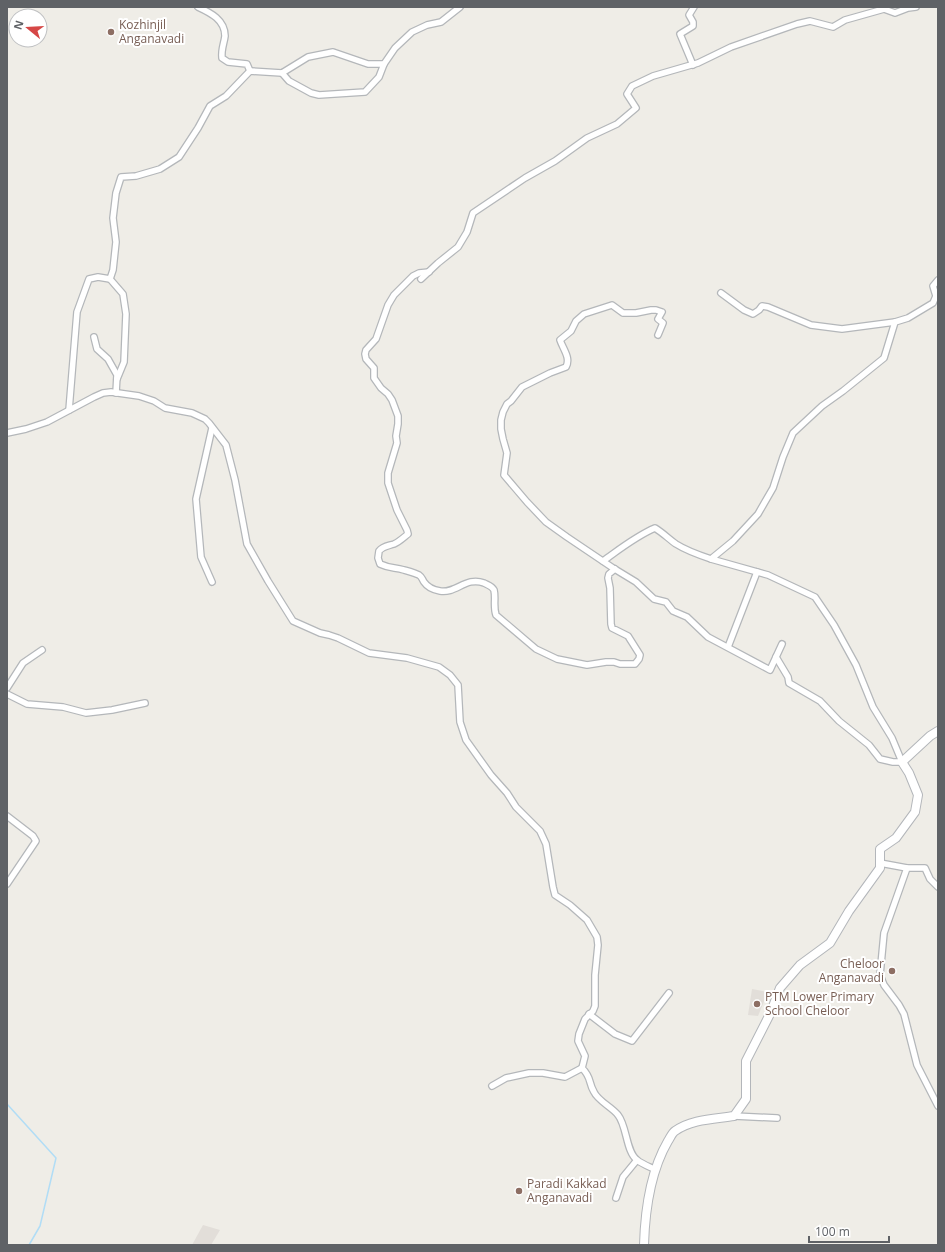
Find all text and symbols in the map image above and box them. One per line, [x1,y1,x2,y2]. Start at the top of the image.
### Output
north arrow [8,8,48,48]
place label: Kozhinjil Anganavadi [119,16,184,47]
text: N [9,18,27,31]
marker: Kozhinjil Anganavadi [106,27,116,37]
place label: Cheloor Anganavadi [819,955,884,986]
marker: Cheloor Anganavadi [887,966,897,976]
place label: PTM Lower Primary School Cheloor [765,988,875,1019]
marker: PTM Lower Primary School Cheloor [752,999,762,1009]
place label: Paradi Kakkad Anganavadi [527,1175,607,1206]
marker: Paradi Kakkad Anganavadi [514,1186,524,1196]
scale bar [809,1218,889,1244]
text: 100 m [815,1223,850,1240]

